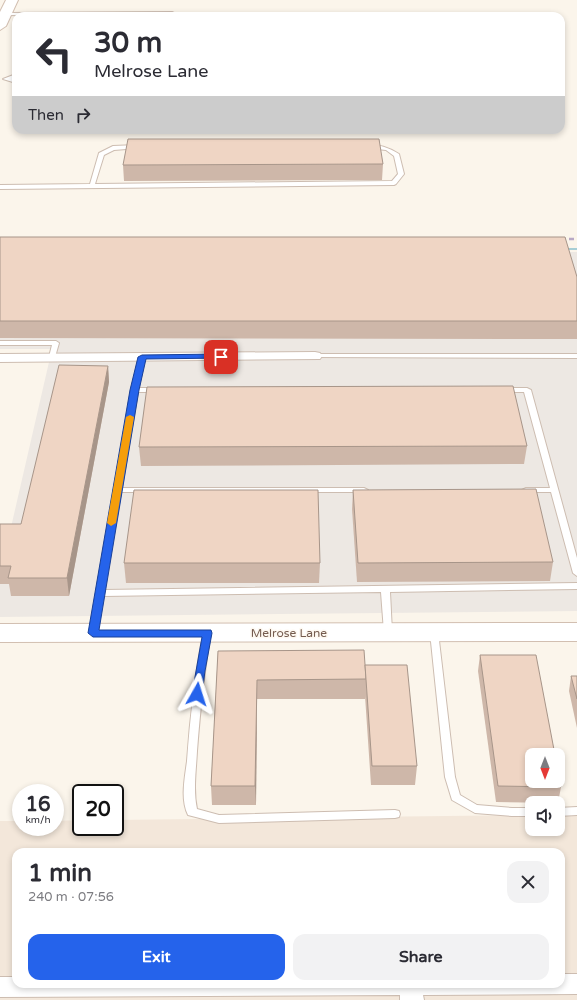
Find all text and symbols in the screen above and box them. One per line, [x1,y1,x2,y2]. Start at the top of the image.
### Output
text: 30 m [94,26,162,60]
icon: left [28,28,80,80]
text: Melrose Lane [94,60,209,82]
icon: right [72,104,94,126]
text: Then [28,106,64,124]
pin [204,340,238,374]
icon: arrive [210,346,232,368]
street label: Melrose Lane [251,626,327,640]
position arrow [176,673,218,715]
north arrow [525,748,565,788]
map controls [525,748,565,836]
speed limit sign: 20 [72,784,124,836]
text: 16 [25,793,51,817]
button: sound [525,796,565,836]
text: km/h [25,814,51,826]
text: 1 min [28,859,92,888]
button: close [507,861,549,903]
text: 240 m · 07:56 [28,889,114,905]
button: Exit [28,934,285,980]
button: Share [293,934,549,980]

